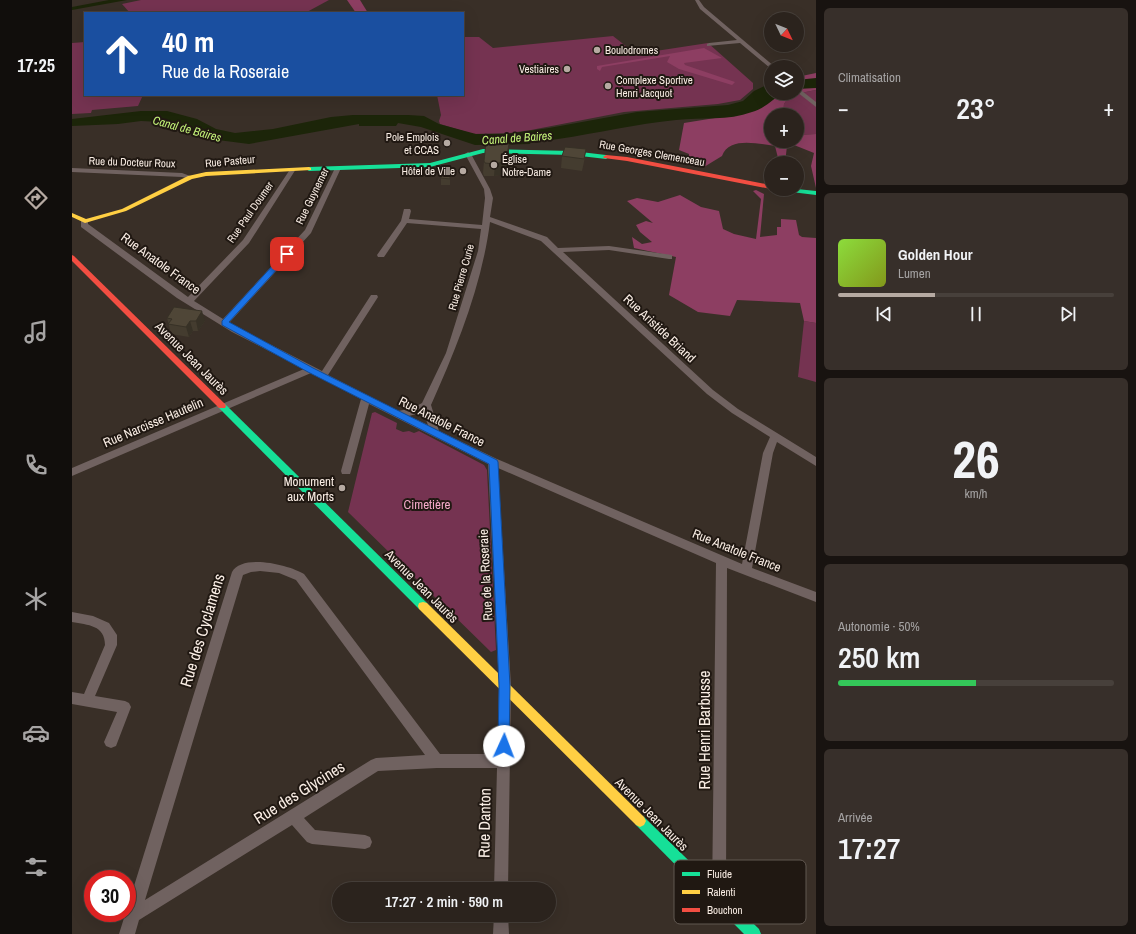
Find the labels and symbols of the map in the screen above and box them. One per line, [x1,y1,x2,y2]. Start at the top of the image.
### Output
north arrow [764,12,804,52]
place label: Boulodromes [605,43,659,57]
marker: Boulodromes [592,45,602,55]
place label: Vestiaires [519,62,559,76]
marker: Vestiaires [562,64,572,74]
place label: Complexe Sportive Henri Jacquot [616,73,693,100]
marker: Complexe Sportive Henri Jacquot [603,81,613,91]
water label: Canal de Baires [151,112,223,146]
water label: Canal de Baires [481,128,553,148]
place label: Pole Emplois et CCAS [386,130,439,157]
street label: Rue Georges Clemenceau [598,137,706,169]
marker: Pole Emplois et CCAS [442,138,452,148]
street label: Rue Pasteur [204,152,256,170]
place label: Église Notre-Dame [502,152,551,179]
street label: Rue du Docteur Roux [88,153,176,171]
marker: Église Notre-Dame [489,160,499,170]
place label: Hôtel de Ville [402,164,455,178]
street label: Rue Guynemer [292,165,332,227]
marker: Hôtel de Ville [458,166,468,176]
street label: Rue Paul Doumer [224,179,276,245]
street label: Rue Anatole France [118,229,204,298]
pin [270,237,304,271]
street label: Rue Pierre Curie [445,242,477,312]
street label: Rue Aristide Briand [620,290,700,366]
street label: Avenue Jean Jaurès [151,317,232,399]
street label: Rue Anatole France [396,392,488,450]
street label: Rue Narcisse Hautelin [101,394,206,451]
place label: Monument aux Morts [284,473,334,505]
marker: Monument aux Morts [337,483,347,493]
park label: Cimetière [404,496,450,513]
street label: Rue Anatole France [690,525,784,576]
street label: Rue de la Roseraie [475,529,496,621]
street label: Avenue Jean Jaurès [381,545,462,627]
street label: Rue des Cyclamens [174,571,230,689]
street label: Rue Henri Barbusse [693,671,715,789]
position arrow [483,725,525,767]
street label: Rue des Glycines [249,755,349,829]
street label: Avenue Jean Jaurès [611,773,692,855]
street label: Rue Danton [472,788,496,858]
legend [674,860,806,924]
text: Fluide [707,867,732,881]
speed limit sign: 30 [84,870,136,922]
text: Ralenti [707,885,736,899]
text: Bouchon [707,903,743,917]

